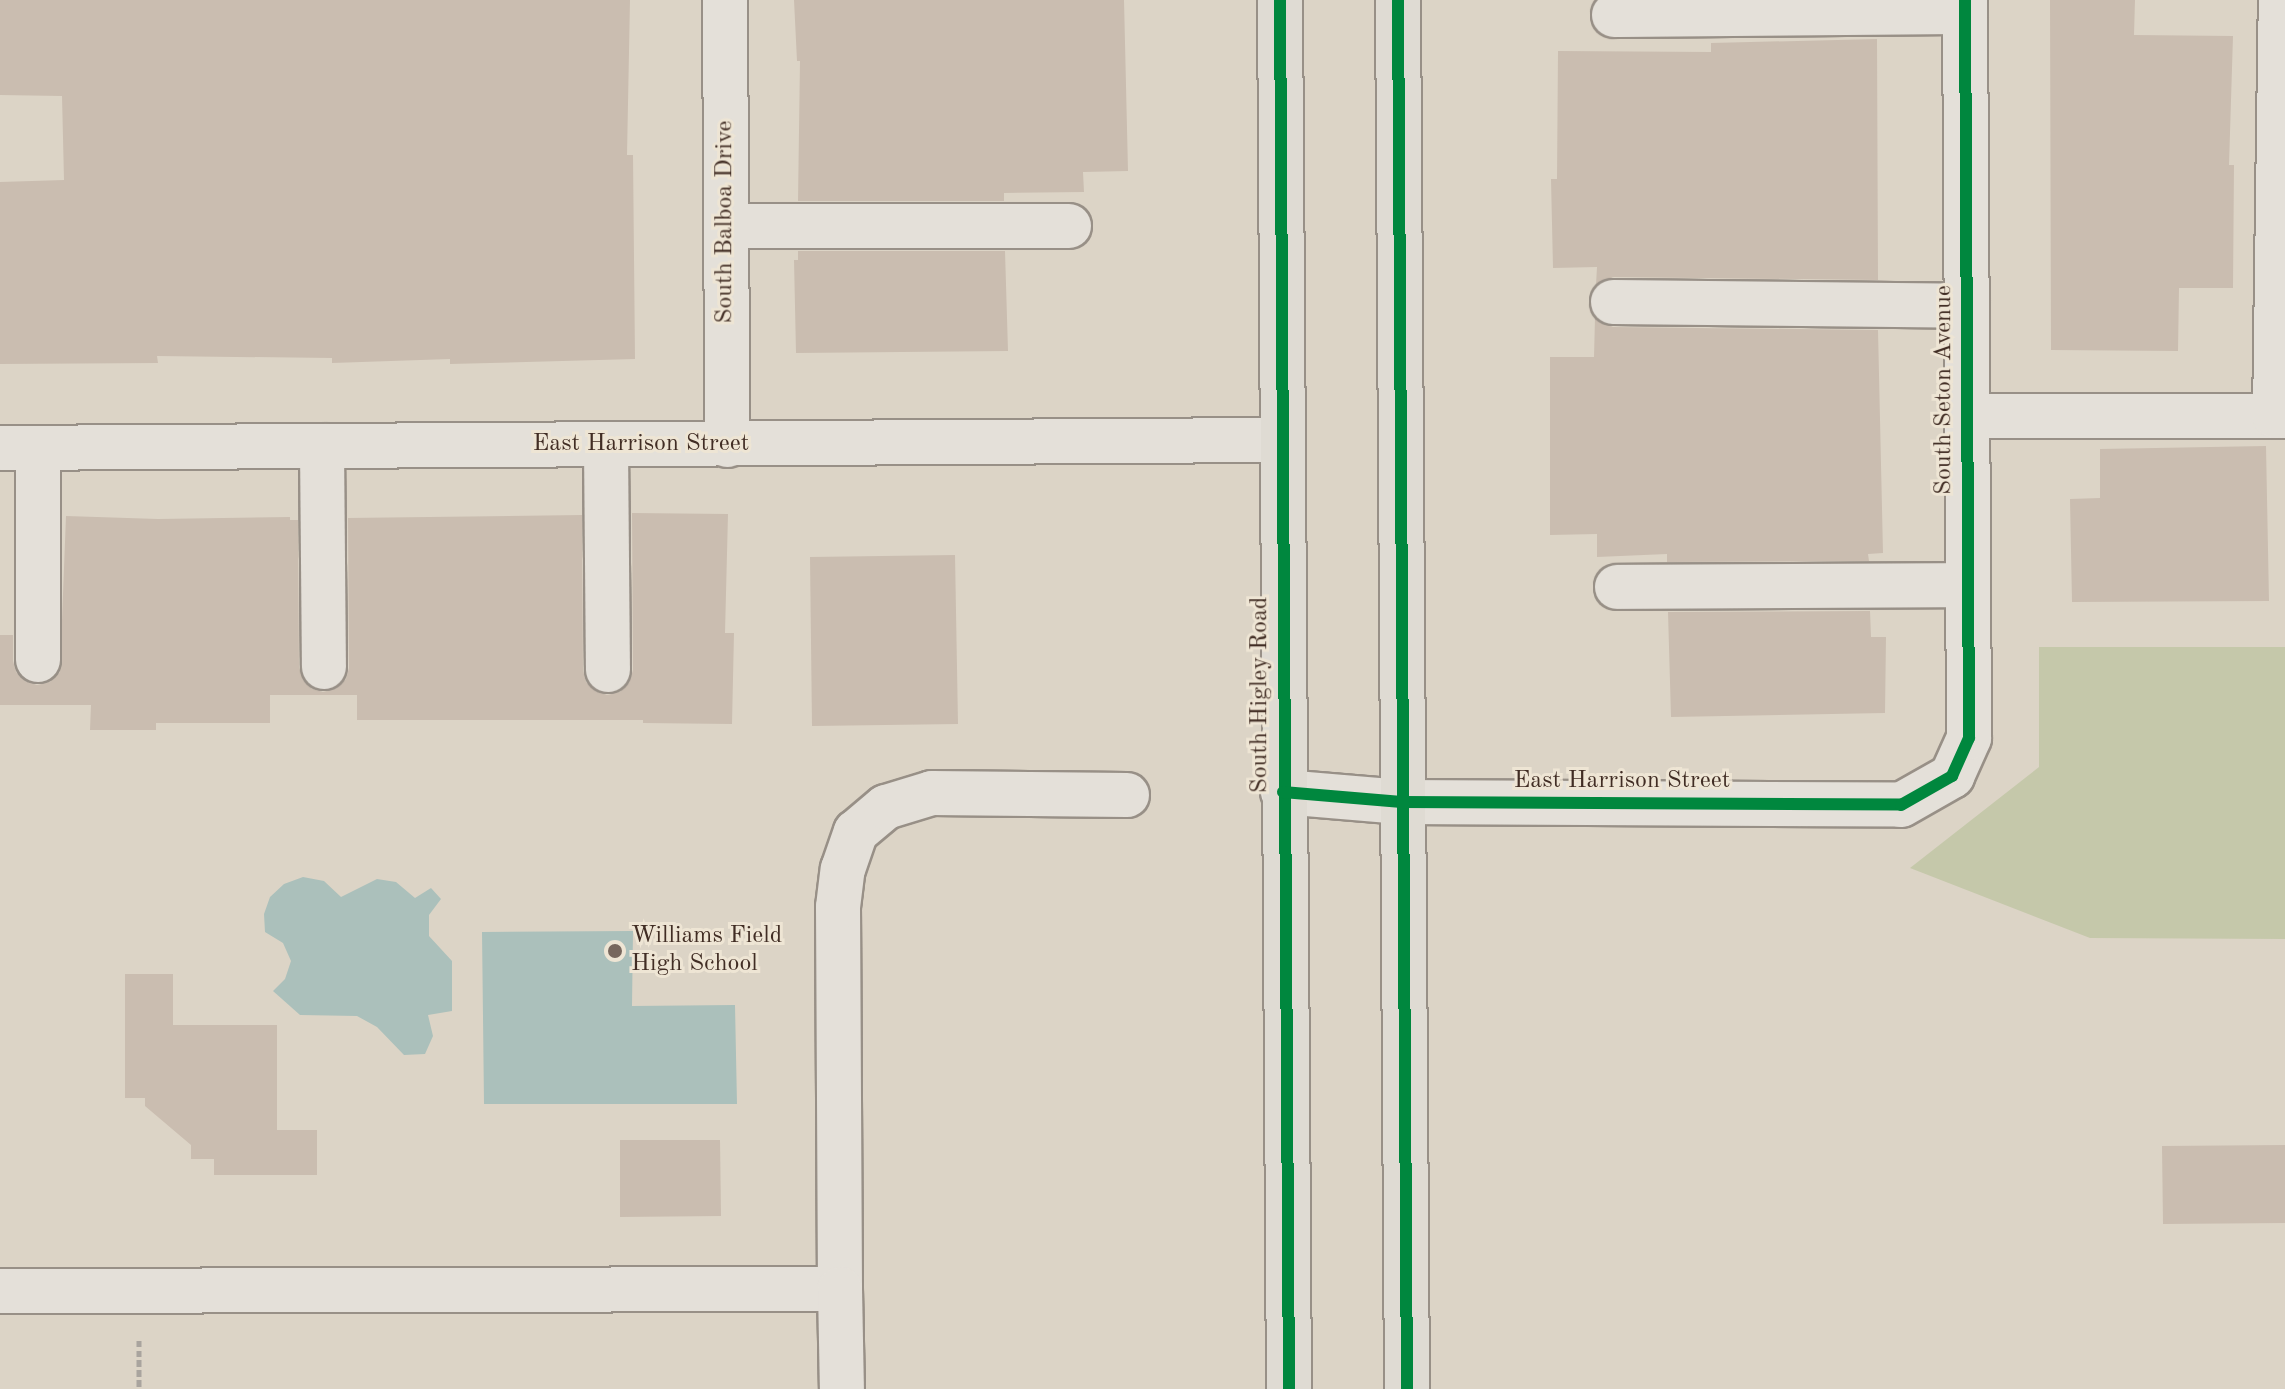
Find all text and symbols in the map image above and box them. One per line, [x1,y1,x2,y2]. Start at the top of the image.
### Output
street label: South Balboa Drive [712,120,740,324]
street label: South Seton Avenue [1931,285,1959,495]
street label: East Harrison Street [533,431,749,459]
street label: South Higley Road [1247,597,1275,793]
street label: East Harrison Street [1514,768,1730,796]
place label: Williams Field High School [631,923,782,979]
marker: Williams Field High School [606,942,624,960]

